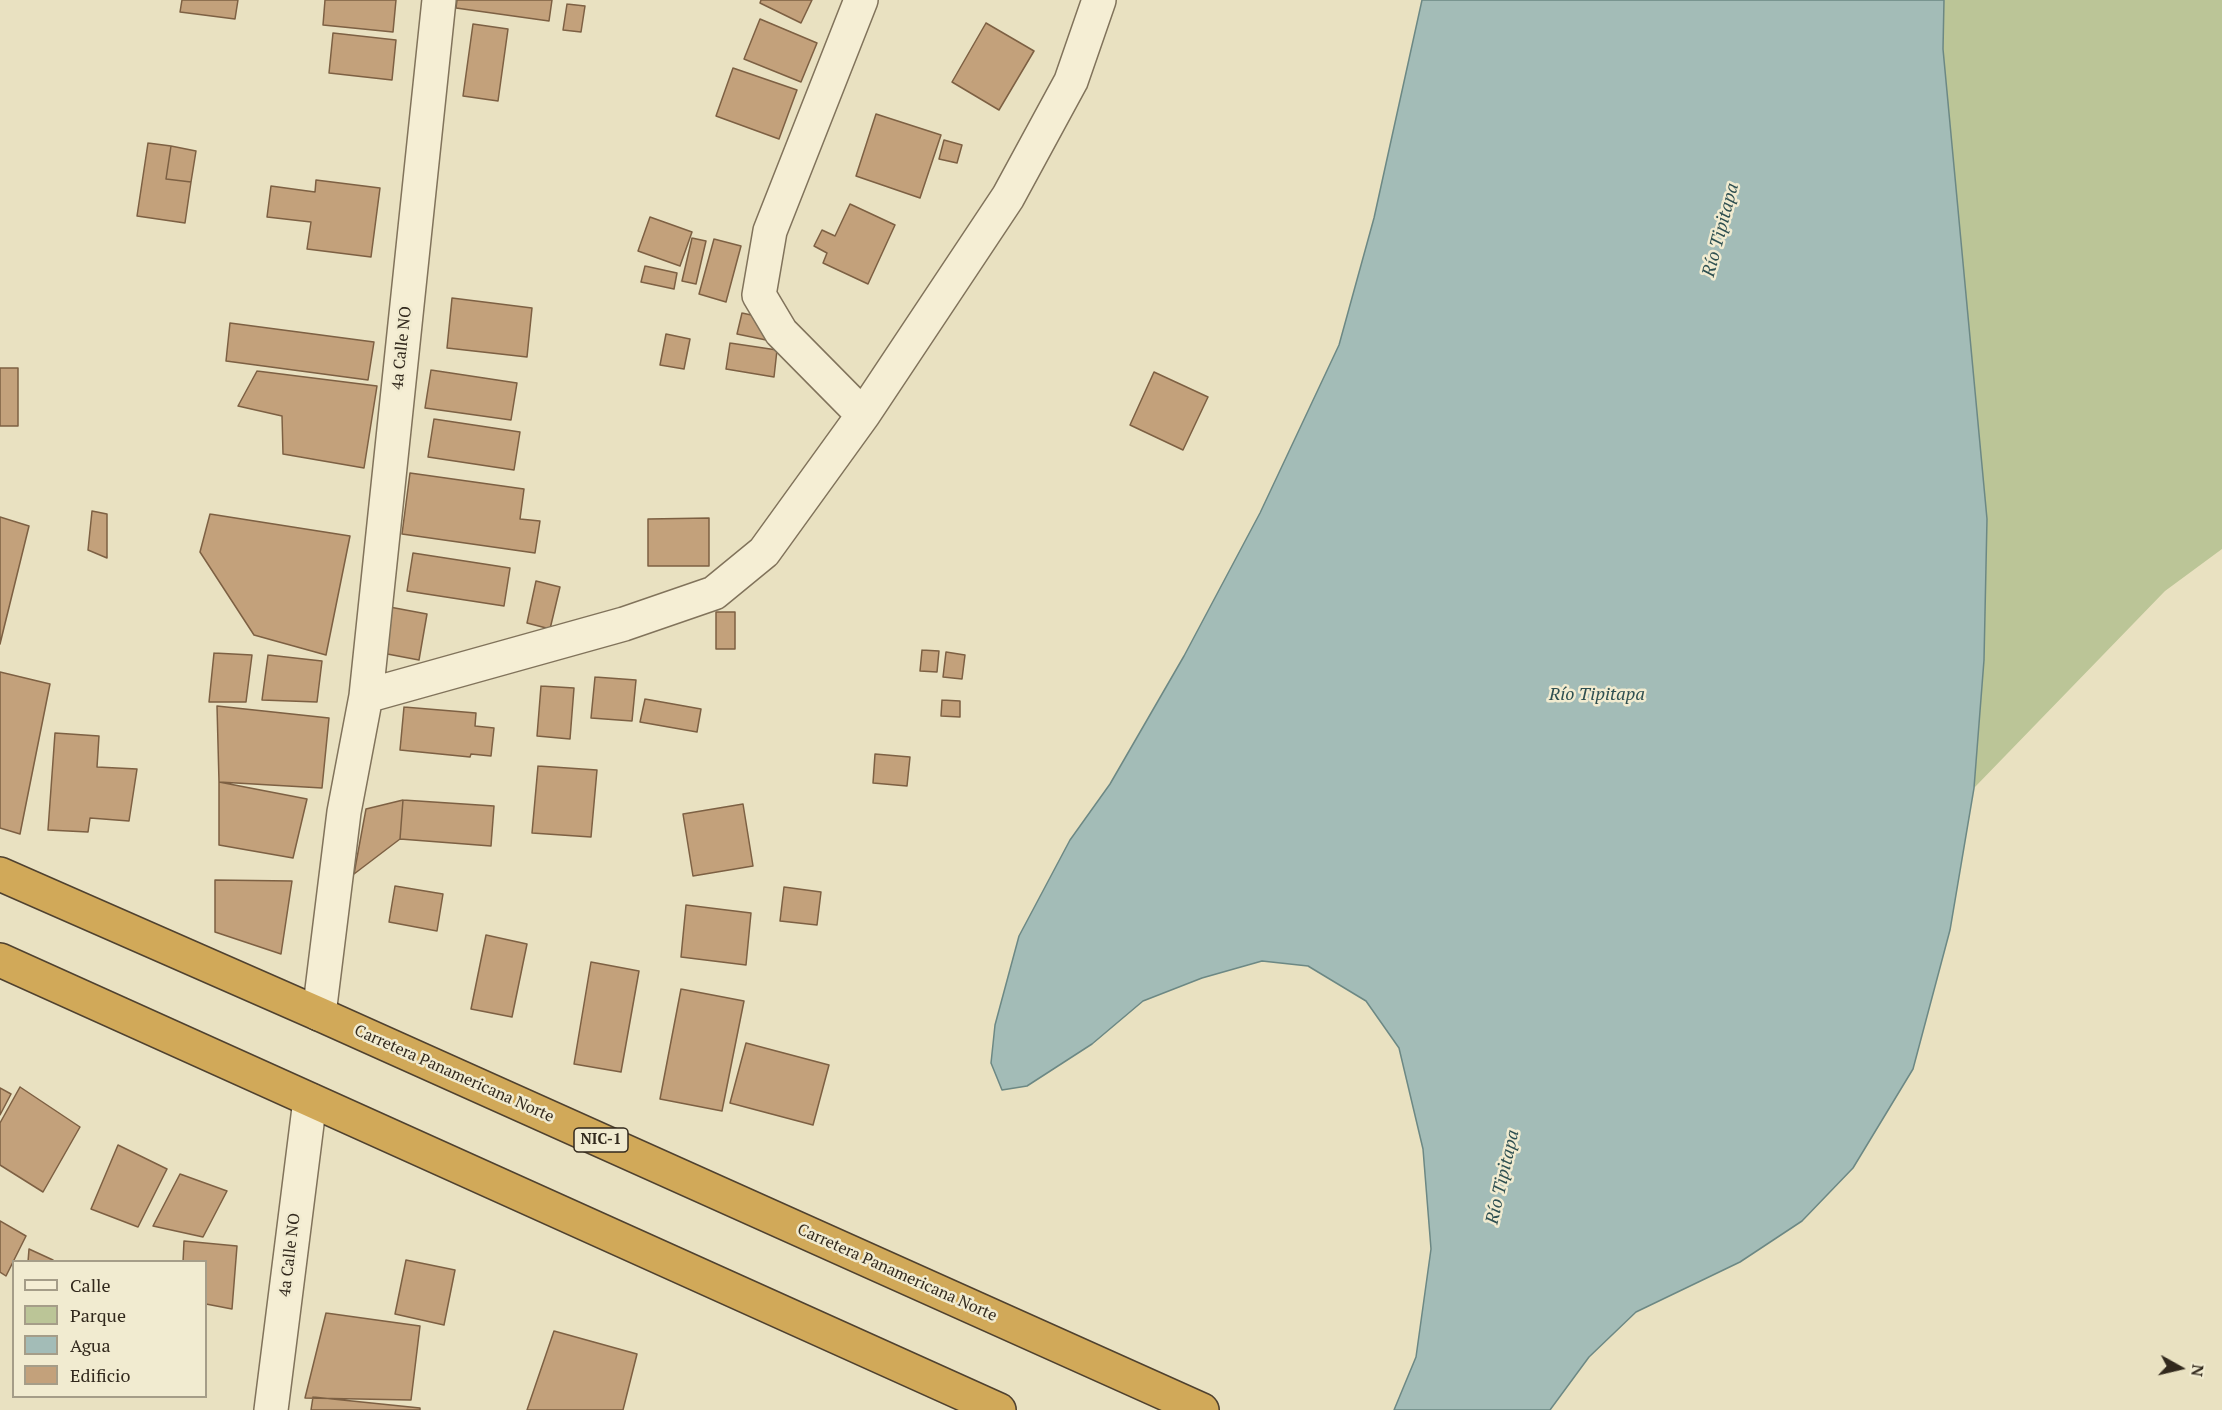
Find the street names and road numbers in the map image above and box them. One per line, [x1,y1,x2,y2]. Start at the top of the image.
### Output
street label: 4a Calle NO [388,305,416,391]
street label: Carretera Panamericana Norte [351,1021,557,1127]
road number: NIC-1 [574,1128,628,1152]
street label: 4a Calle NO [275,1212,305,1298]
street label: Carretera Panamericana Norte [794,1220,1000,1326]

